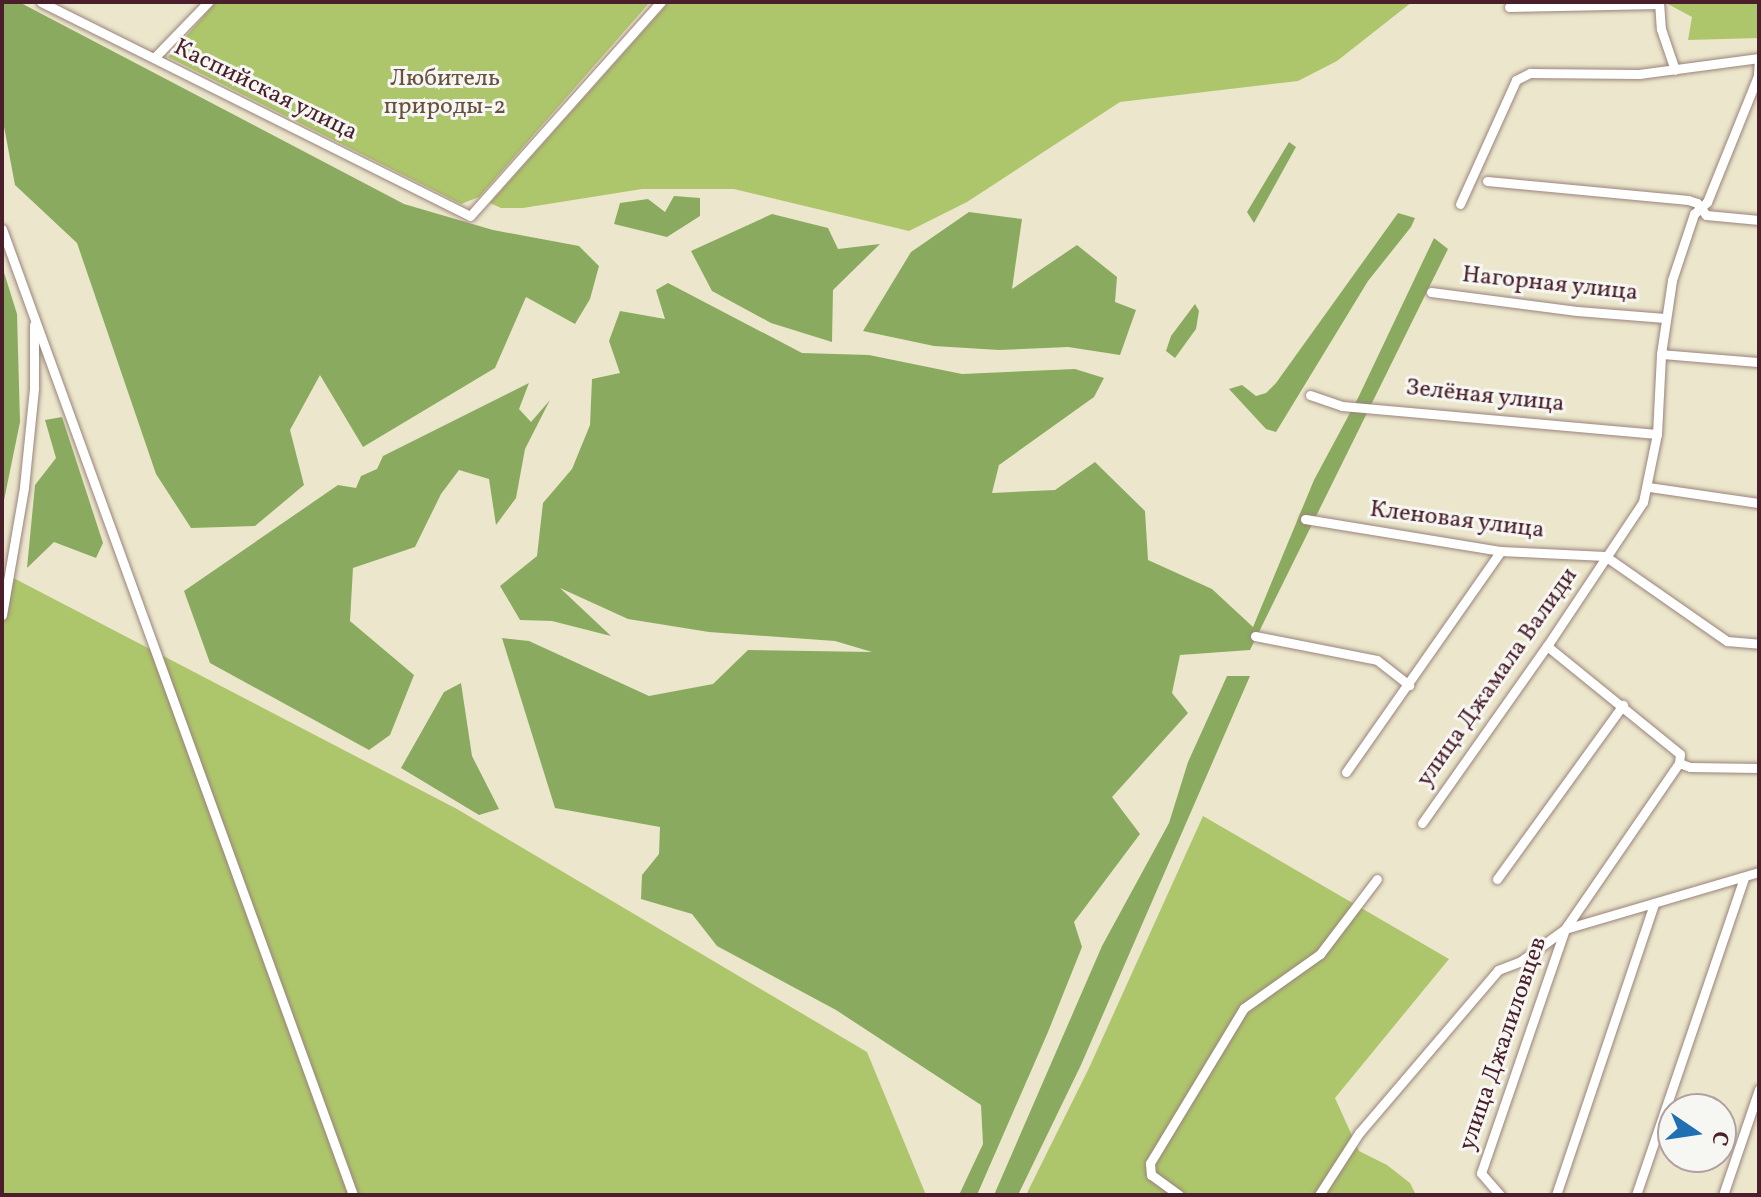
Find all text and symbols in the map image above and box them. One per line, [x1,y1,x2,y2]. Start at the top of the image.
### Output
street label: Каспийская улица [168,34,362,148]
park label: Любитель природы-2 [384,66,506,122]
street label: Нагорная улица [1460,261,1640,309]
street label: Зелёная улица [1404,374,1566,420]
street label: Кленовая улица [1368,496,1546,546]
street label: улица Джамала Валиди [1411,563,1585,793]
street label: улица Джалиловцев [1454,933,1554,1155]
north arrow [1657,1093,1737,1173]
text: С [1702,1128,1736,1148]

